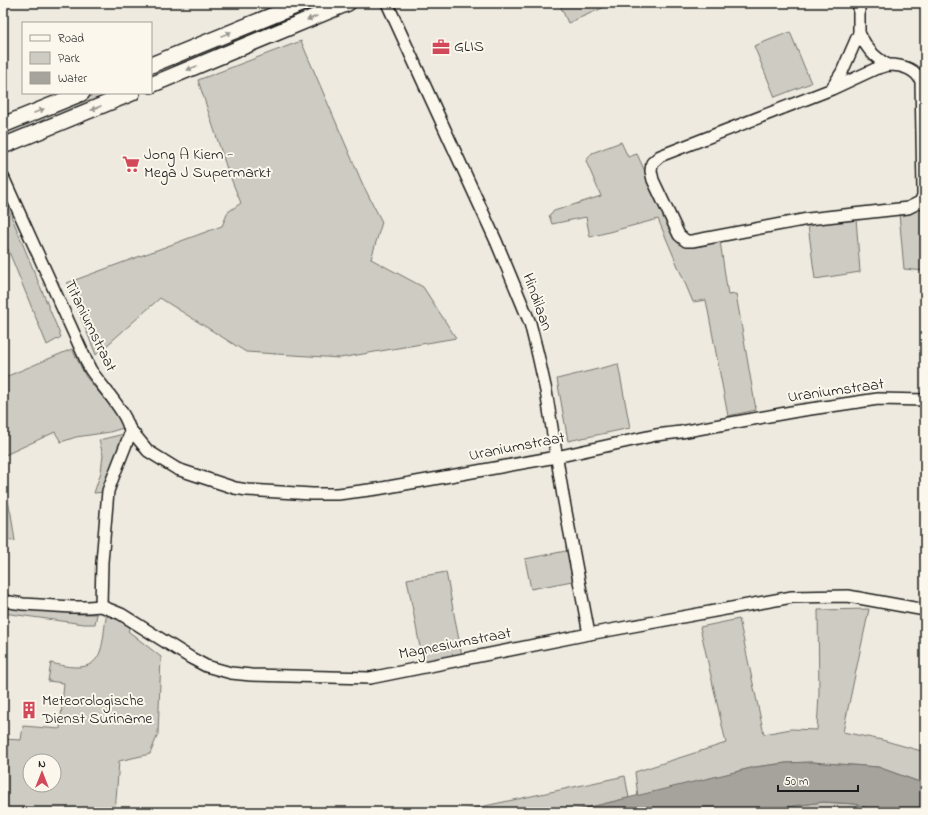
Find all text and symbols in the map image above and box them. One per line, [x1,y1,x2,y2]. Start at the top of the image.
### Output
one-way arrow [307,15,318,21]
legend [22,22,152,94]
text: Road [58,30,84,48]
one-way arrow [220,31,232,37]
place label: GLIS [454,35,484,59]
office icon: GLIS [431,37,451,57]
text: Park [58,50,80,68]
one-way arrow [186,66,198,72]
text: Water [58,70,87,88]
one-way arrow [90,105,101,111]
one-way arrow [34,107,46,113]
place label: Jong A Kiem - Mega J Supermarkt [144,143,272,185]
supermarket icon: Jong A Kiem - Mega J Supermarkt [121,154,141,174]
street label: Hindilaan [515,270,559,334]
street label: Titaniumstraat [57,276,123,377]
street label: Uraniumstraat [786,372,886,410]
street label: Uraniumstraat [467,426,568,468]
street label: Magnesiumstraat [397,621,514,667]
place label: Meteorologische Dienst Suriname [41,689,153,731]
building icon: Meteorologische Dienst Suriname [19,700,39,720]
north arrow [22,753,62,793]
text: N [38,756,46,772]
scale bar [778,767,858,793]
text: 50 m [784,773,808,791]

